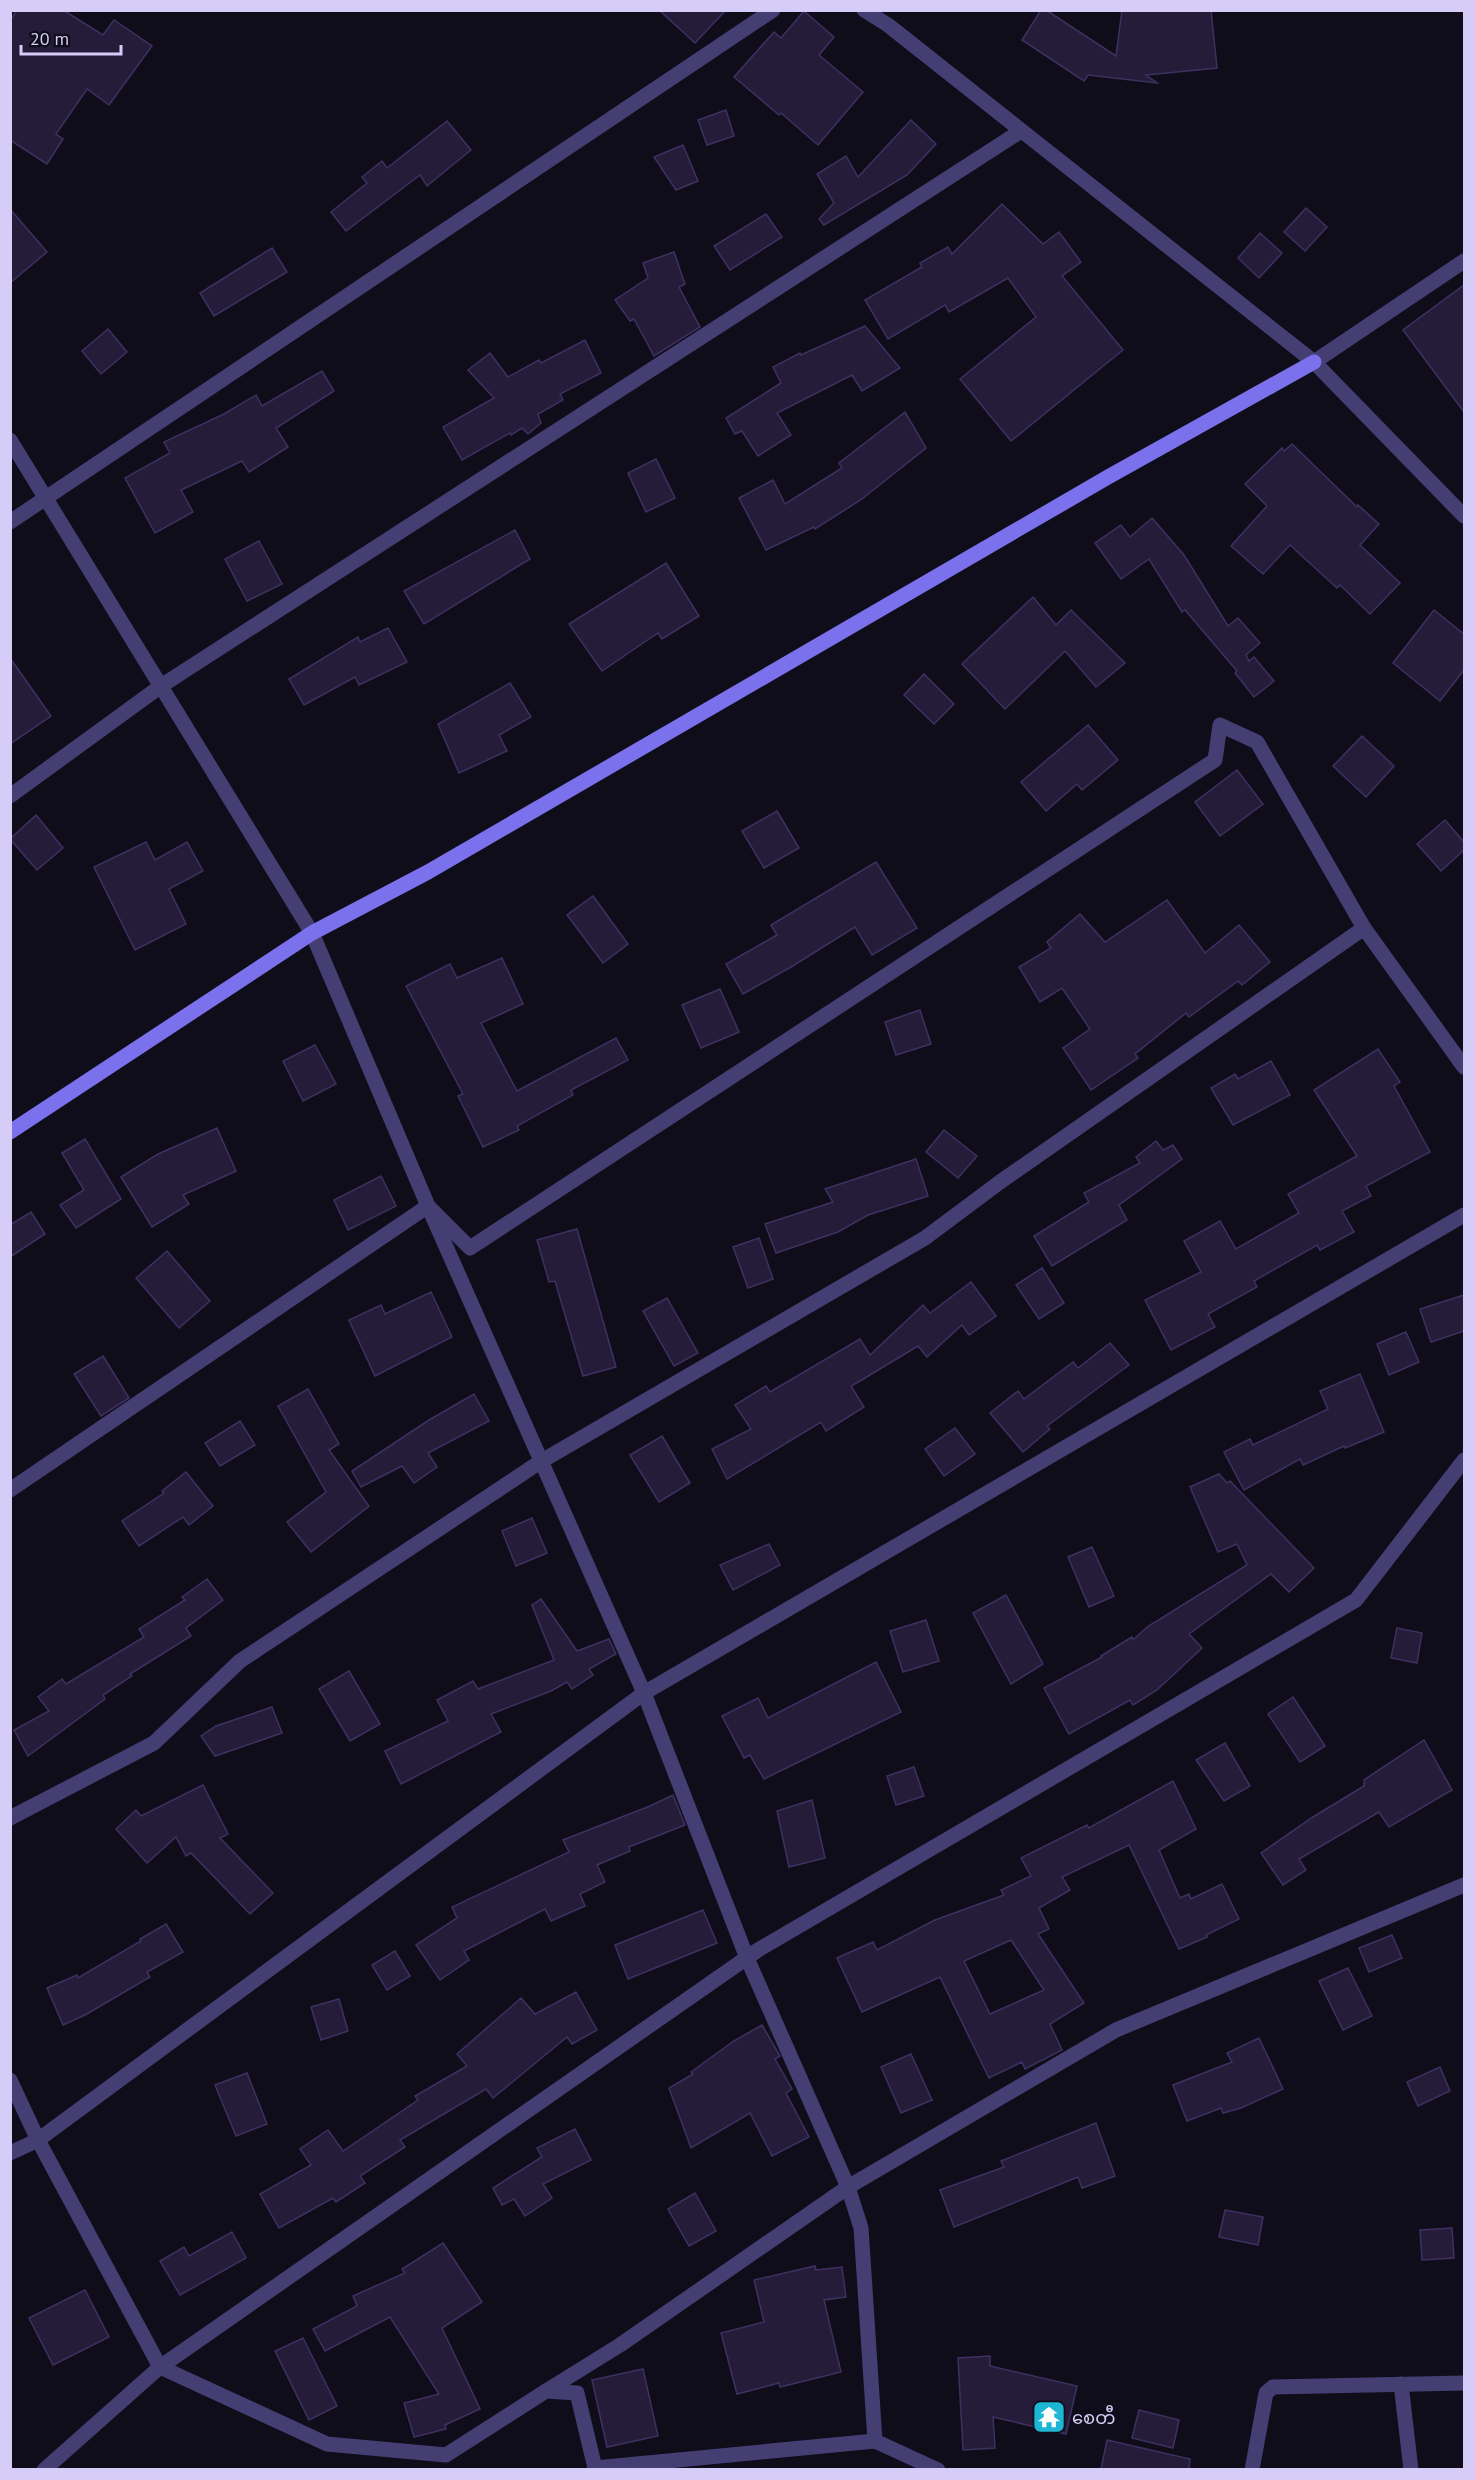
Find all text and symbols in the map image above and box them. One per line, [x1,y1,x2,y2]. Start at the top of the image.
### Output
scale bar [21,18,122,56]
text: 20 m [30,27,69,50]
temple icon: စေတီ [1031,2399,1067,2435]
place label: စေတီ [1072,2404,1116,2429]

